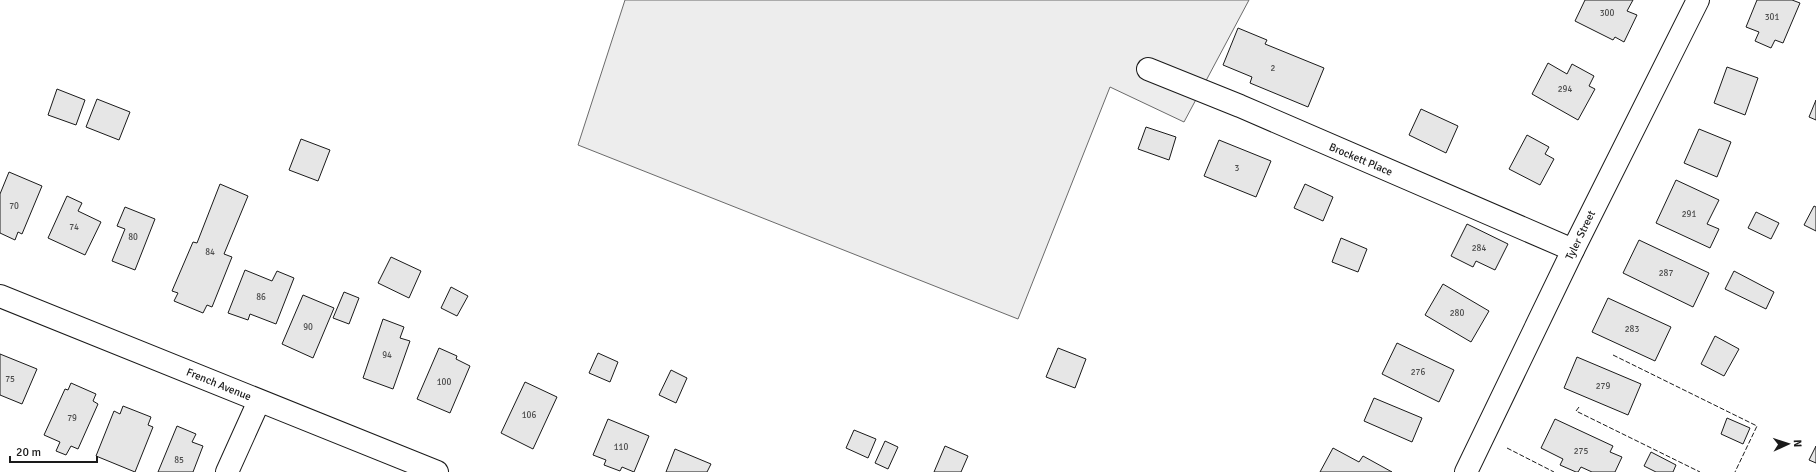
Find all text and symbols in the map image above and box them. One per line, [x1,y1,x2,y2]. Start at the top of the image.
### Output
house number: 300 [1600,8,1614,19]
house number: 301 [1765,12,1779,23]
house number: 2 [1271,63,1276,74]
house number: 294 [1558,84,1572,95]
street label: Brockett Place [1327,140,1395,179]
house number: 3 [1235,163,1240,174]
house number: 70 [9,201,19,212]
street label: Tyler Street [1563,208,1598,262]
house number: 291 [1682,209,1696,220]
house number: 74 [69,222,79,233]
house number: 80 [128,232,138,243]
house number: 284 [1472,243,1486,254]
house number: 84 [205,247,215,258]
house number: 287 [1659,268,1673,279]
house number: 86 [256,292,266,303]
house number: 280 [1450,308,1464,319]
house number: 90 [303,322,313,333]
house number: 283 [1625,324,1639,335]
house number: 94 [382,350,392,361]
street label: French Avenue [184,366,253,403]
house number: 276 [1411,367,1425,378]
house number: 75 [5,374,15,385]
house number: 100 [437,377,451,388]
house number: 279 [1596,381,1610,392]
house number: 106 [522,410,536,421]
house number: 79 [67,413,77,424]
north arrow [1768,424,1808,464]
scale bar [10,438,97,464]
text: N [1791,439,1804,448]
house number: 110 [614,442,628,453]
text: 20 m [16,445,41,460]
house number: 275 [1574,446,1588,457]
house number: 85 [174,455,184,466]

